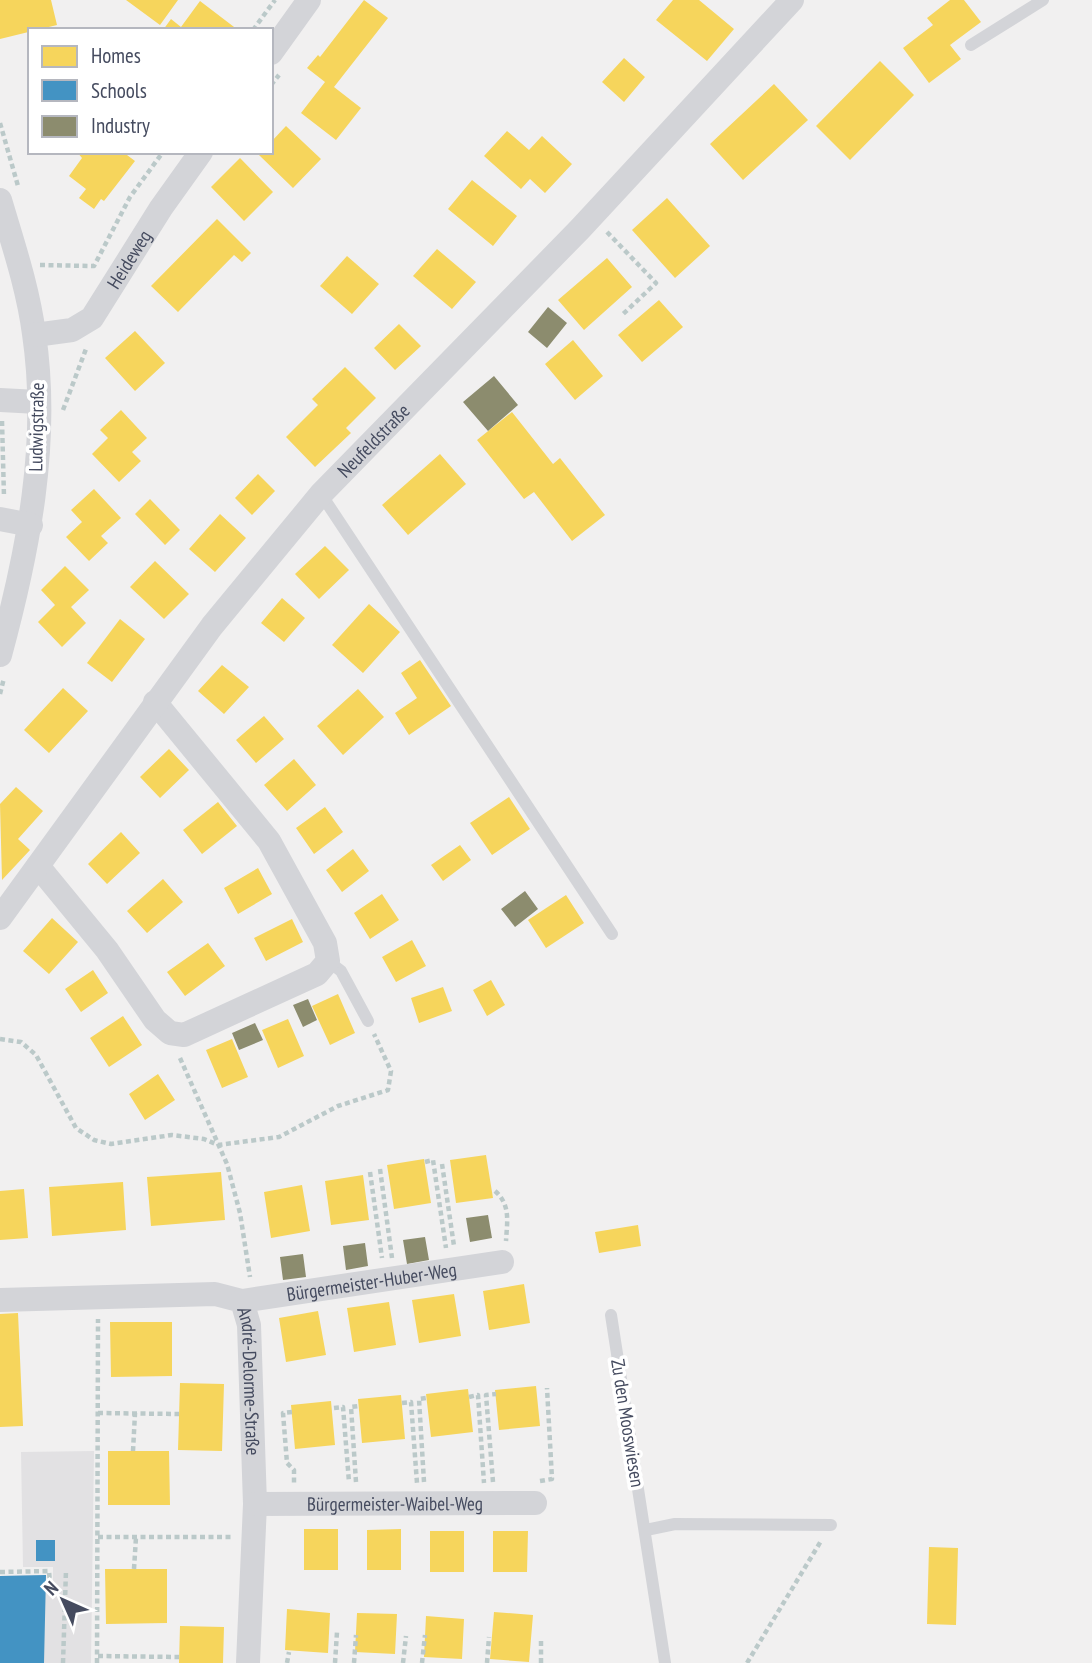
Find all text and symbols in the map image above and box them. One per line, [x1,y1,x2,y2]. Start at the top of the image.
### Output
legend [28,28,273,154]
text: Homes [91,42,141,69]
text: Schools [91,77,147,104]
text: Industry [91,112,150,139]
street label: Heideweg [101,225,156,293]
street label: Ludwigstraße [23,382,49,472]
street label: Neufeldstraße [332,399,415,482]
street label: Bürgermeister-Huber-Weg [285,1257,458,1306]
street label: André-Delorme-Straße [232,1304,265,1456]
street label: Zu den Mooswiesen [606,1357,650,1489]
street label: Bürgermeister-Waibel-Weg [307,1491,483,1516]
north arrow [28,1565,98,1635]
text: N [39,1576,63,1600]

